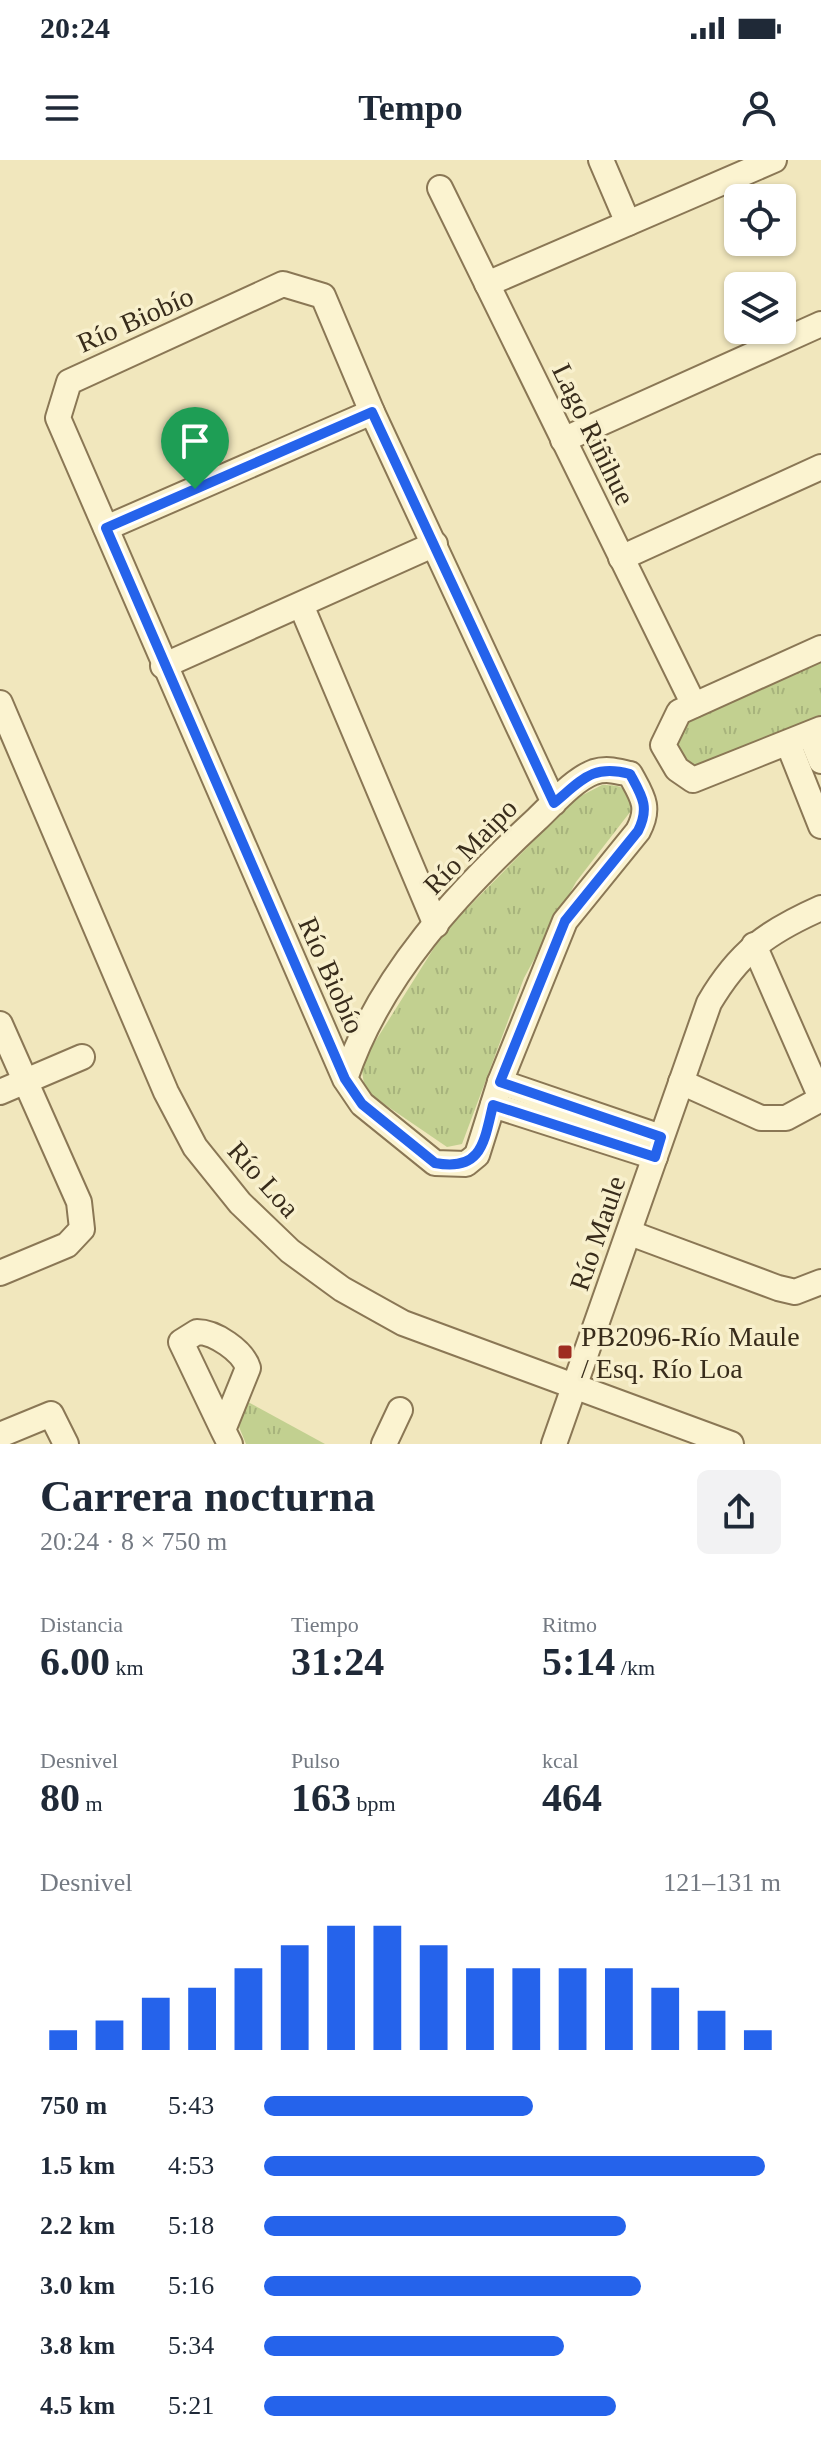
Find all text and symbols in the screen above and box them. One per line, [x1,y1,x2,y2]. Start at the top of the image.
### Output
text: 20:24 [40,11,110,44]
icon: menu [40,86,84,130]
icon: person [737,86,781,130]
text: Tempo [358,88,463,128]
map controls [724,184,796,344]
button: locate [724,184,796,256]
button: layers [724,272,796,344]
street label: Río Biobío [72,280,198,359]
street label: Lago Riñihue [546,359,641,510]
pin [161,407,229,489]
icon: arrive [173,419,217,463]
street label: Río Maipo [417,792,523,900]
street label: Río Biobío [292,912,371,1038]
street label: Río Loa [222,1135,306,1224]
street label: Río Maule [563,1172,631,1294]
place label: PB2096-Río Maule / Esq. Río Loa [581,1321,800,1384]
marker: PB2096-Río Maule / Esq. Río Loa [556,1343,574,1361]
button: share [697,1470,781,1554]
text: Carrera nocturna [40,1472,375,1521]
text: 20:24 · 8 × 750 m [40,1527,227,1556]
text: Distancia [40,1612,123,1637]
text: Tiempo [291,1612,359,1637]
text: Ritmo [542,1612,597,1637]
text: 6.00 [40,1639,110,1684]
text: 31:24 [291,1639,384,1684]
text: 5:14 [542,1639,615,1684]
text: km [110,1655,144,1680]
text: /km [615,1655,655,1680]
text: Desnivel [40,1748,118,1773]
text: Pulso [291,1748,340,1773]
text: kcal [542,1748,579,1773]
text: 80 [40,1775,80,1820]
text: 163 [291,1775,351,1820]
text: 464 [542,1775,602,1820]
text: m [80,1791,103,1816]
text: bpm [351,1791,396,1816]
text: Desnivel [40,1868,132,1897]
text: 121–131 m [663,1868,781,1897]
text: 750 m [40,2091,107,2120]
text: 5:43 [168,2091,214,2120]
text: 1.5 km [40,2151,115,2180]
text: 4:53 [168,2151,214,2180]
text: 2.2 km [40,2211,115,2240]
text: 5:18 [168,2211,214,2240]
text: 3.0 km [40,2271,115,2300]
text: 5:16 [168,2271,214,2300]
text: 3.8 km [40,2331,115,2360]
text: 5:34 [168,2331,214,2360]
text: 4.5 km [40,2391,115,2420]
text: 5:21 [168,2391,214,2420]

